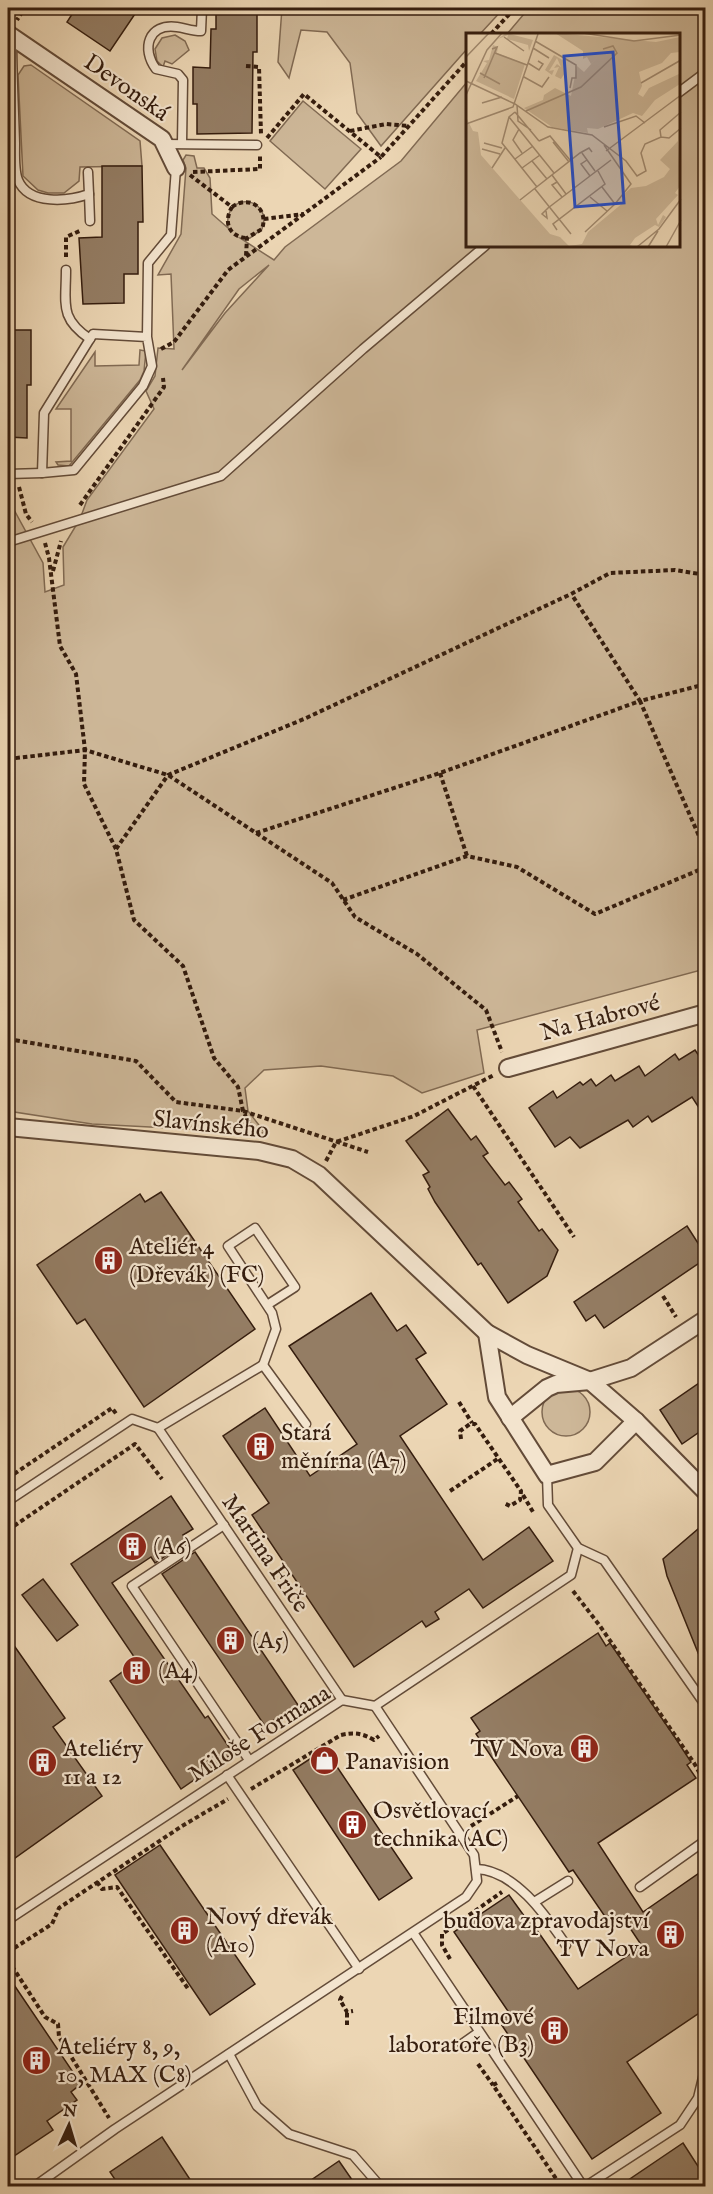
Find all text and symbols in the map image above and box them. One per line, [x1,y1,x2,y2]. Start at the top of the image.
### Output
inset map [466,33,680,248]
street label: Devonská [77,47,176,129]
street label: Na Habrové [537,988,664,1049]
street label: Slavínského [151,1104,270,1147]
place label: Ateliér 4 (Dřevák) (FC) [128,1232,264,1291]
building icon: Ateliér 4 (Dřevák) (FC) [92,1244,124,1276]
place label: Stará měnírna (A7) [281,1418,407,1477]
building icon: Stará měnírna (A7) [244,1430,276,1462]
street label: Martina Friče [214,1489,316,1619]
building icon: (A6) [116,1530,148,1562]
place label: (A6) [153,1532,192,1563]
building icon: (A5) [215,1624,247,1656]
place label: (A5) [252,1626,289,1657]
building icon: (A4) [121,1654,153,1686]
place label: (A4) [158,1656,198,1687]
street label: Miloše Formana [183,1678,337,1790]
building icon: TV Nova [568,1732,600,1764]
place label: Ateliéry 11 a 12 [62,1734,143,1793]
place label: TV Nova [470,1734,564,1765]
shop icon: Panavision [308,1745,340,1777]
building icon: Ateliéry 11 a 12 [26,1746,58,1778]
place label: Panavision [345,1747,450,1778]
place label: Osvětlovací technika (AC) [373,1796,508,1855]
building icon: Osvětlovací technika (AC) [336,1808,368,1840]
place label: Nový dřevák (A10) [206,1902,333,1961]
place label: budova zpravodajství TV Nova [443,1906,651,1965]
building icon: Nový dřevák (A10) [169,1914,201,1946]
building icon: budova zpravodajství TV Nova [654,1918,686,1950]
place label: Filmové laboratoře (B3) [389,2002,534,2061]
building icon: Filmové laboratoře (B3) [539,2014,571,2046]
place label: Ateliéry 8, 9, 10, MAX (C8) [56,2032,192,2091]
building icon: Ateliéry 8, 9, 10, MAX (C8) [20,2044,52,2076]
north arrow [39,2095,99,2155]
text: N [61,2102,78,2123]

